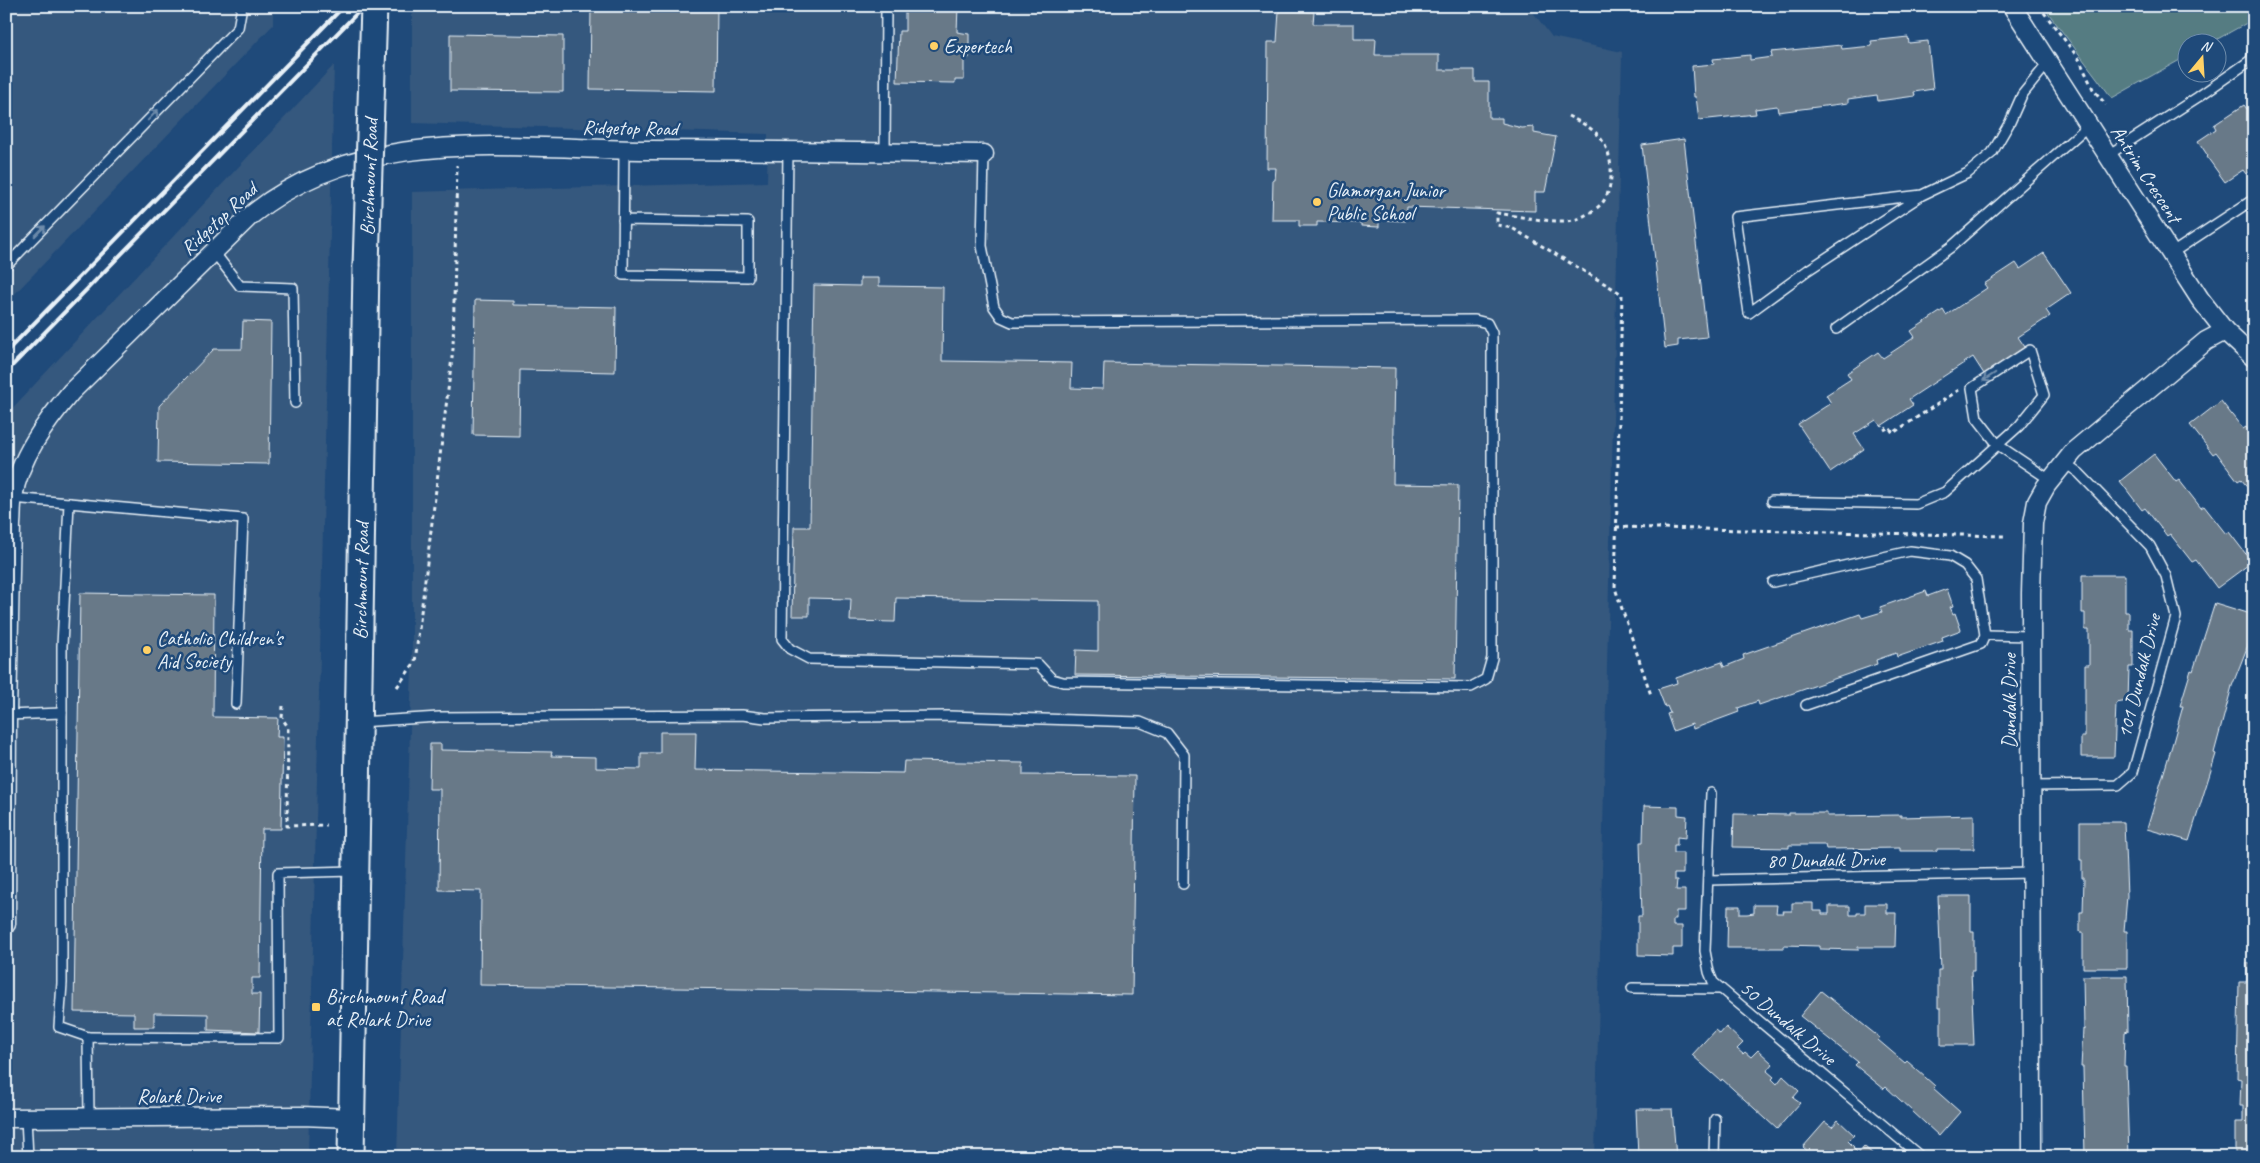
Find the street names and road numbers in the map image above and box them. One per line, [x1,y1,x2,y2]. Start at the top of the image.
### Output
street label: Birchmount Road [354,115,384,236]
street label: Ridgetop Road [582,115,681,141]
street label: Antrim Crescent [2105,120,2189,230]
street label: Ridgetop Road [176,175,265,261]
street label: Birchmount Road [347,519,375,640]
street label: 101 Dundalk Drive [2112,610,2167,741]
street label: Dundalk Drive [1997,652,2022,748]
street label: 80 Dundalk Drive [1767,846,1887,874]
street label: 50 Dundalk Drive [1735,976,1842,1071]
street label: Rolark Drive [137,1084,223,1109]

